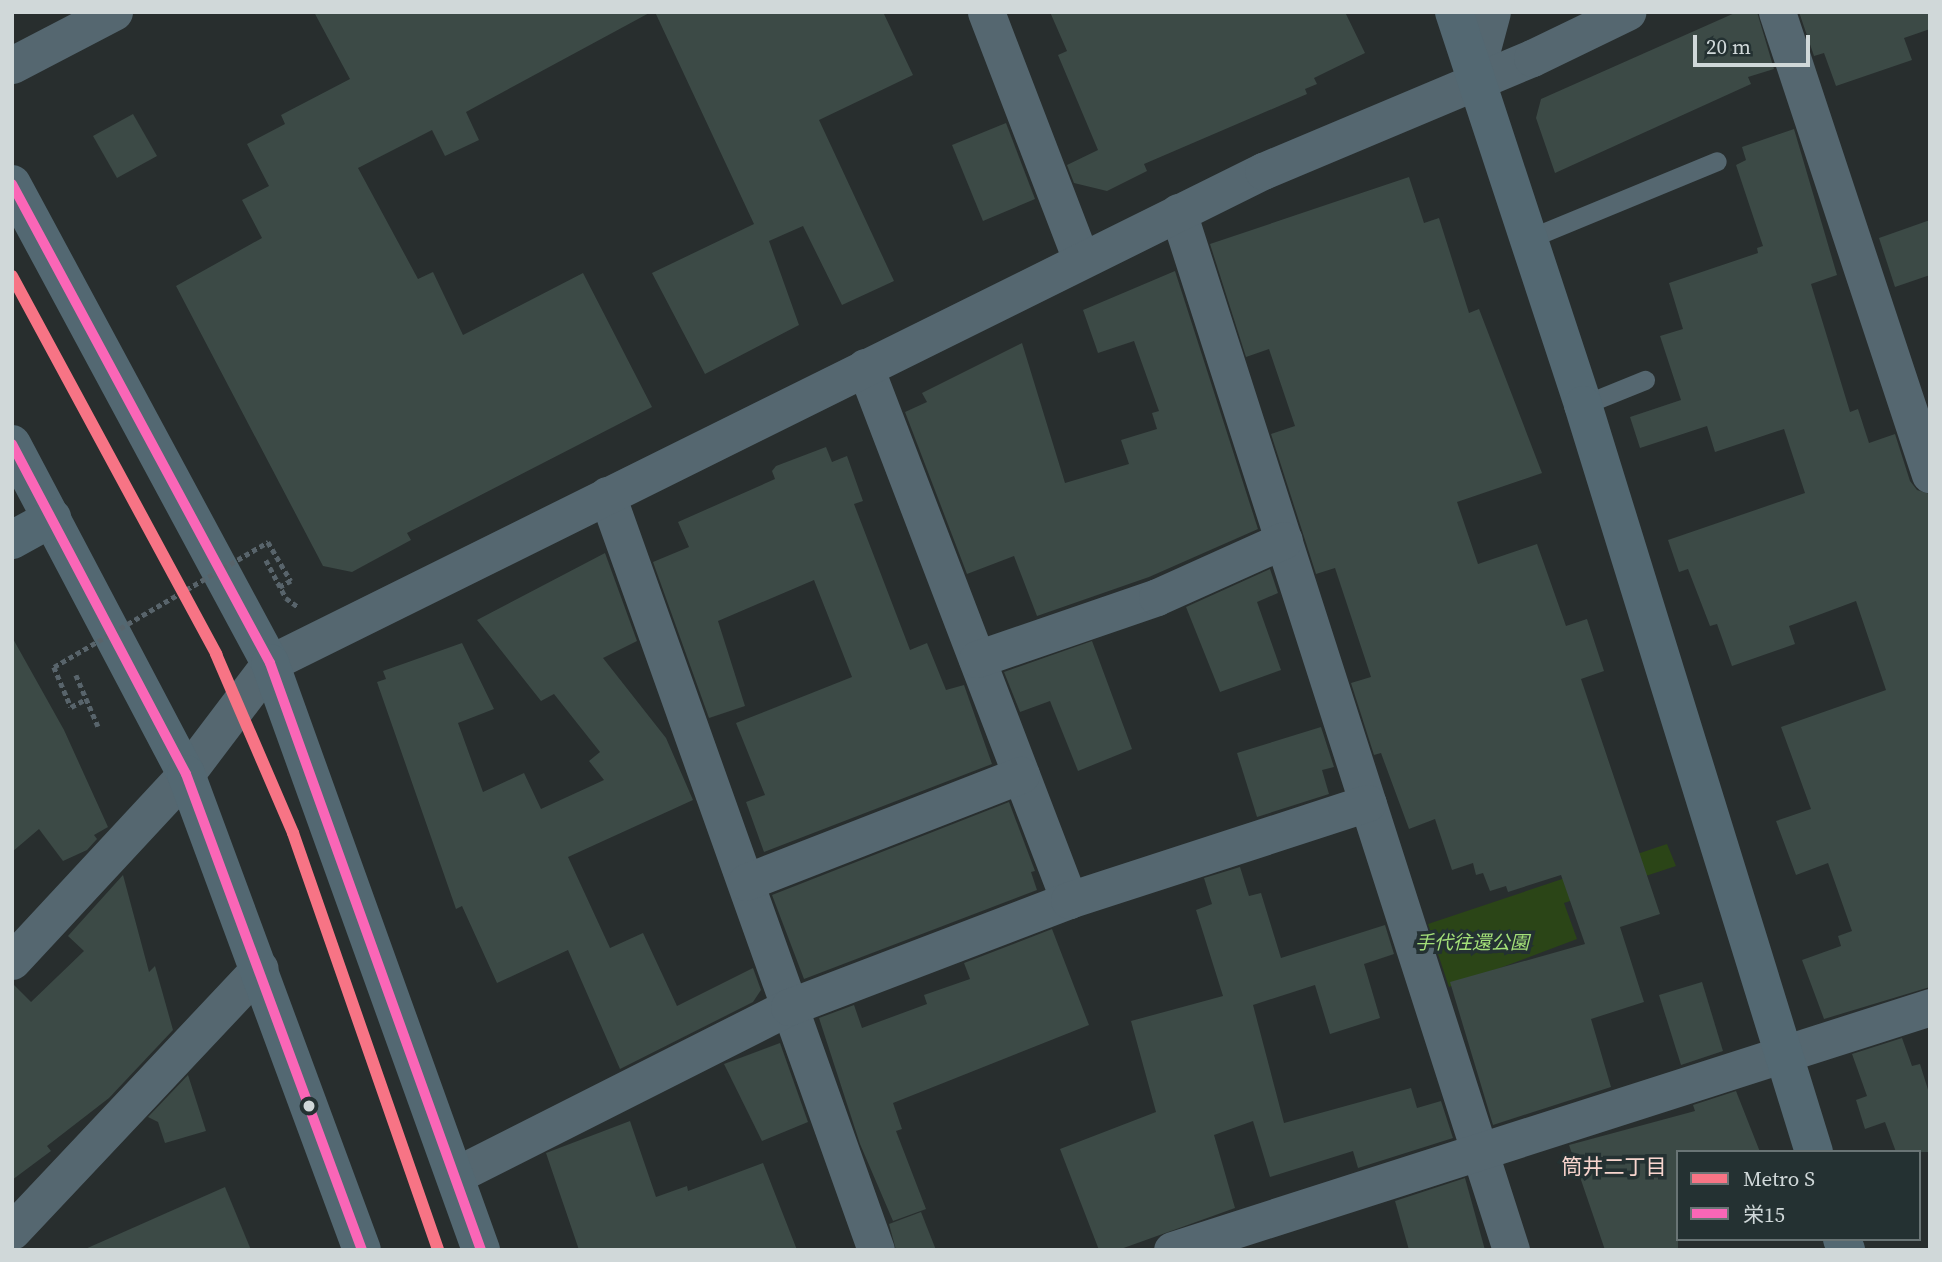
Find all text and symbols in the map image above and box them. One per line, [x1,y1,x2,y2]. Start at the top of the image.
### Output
scale bar [1697,21,1814,65]
text: 20 m [1706,32,1751,61]
park label: 手代往還公園 [1415,932,1529,954]
unlabelled marker [302,1099,316,1113]
legend [1676,1150,1921,1241]
district label: 筒井二丁目 [1562,1154,1666,1180]
text: Metro S [1743,1164,1815,1193]
text: 栄15 [1743,1200,1785,1229]

